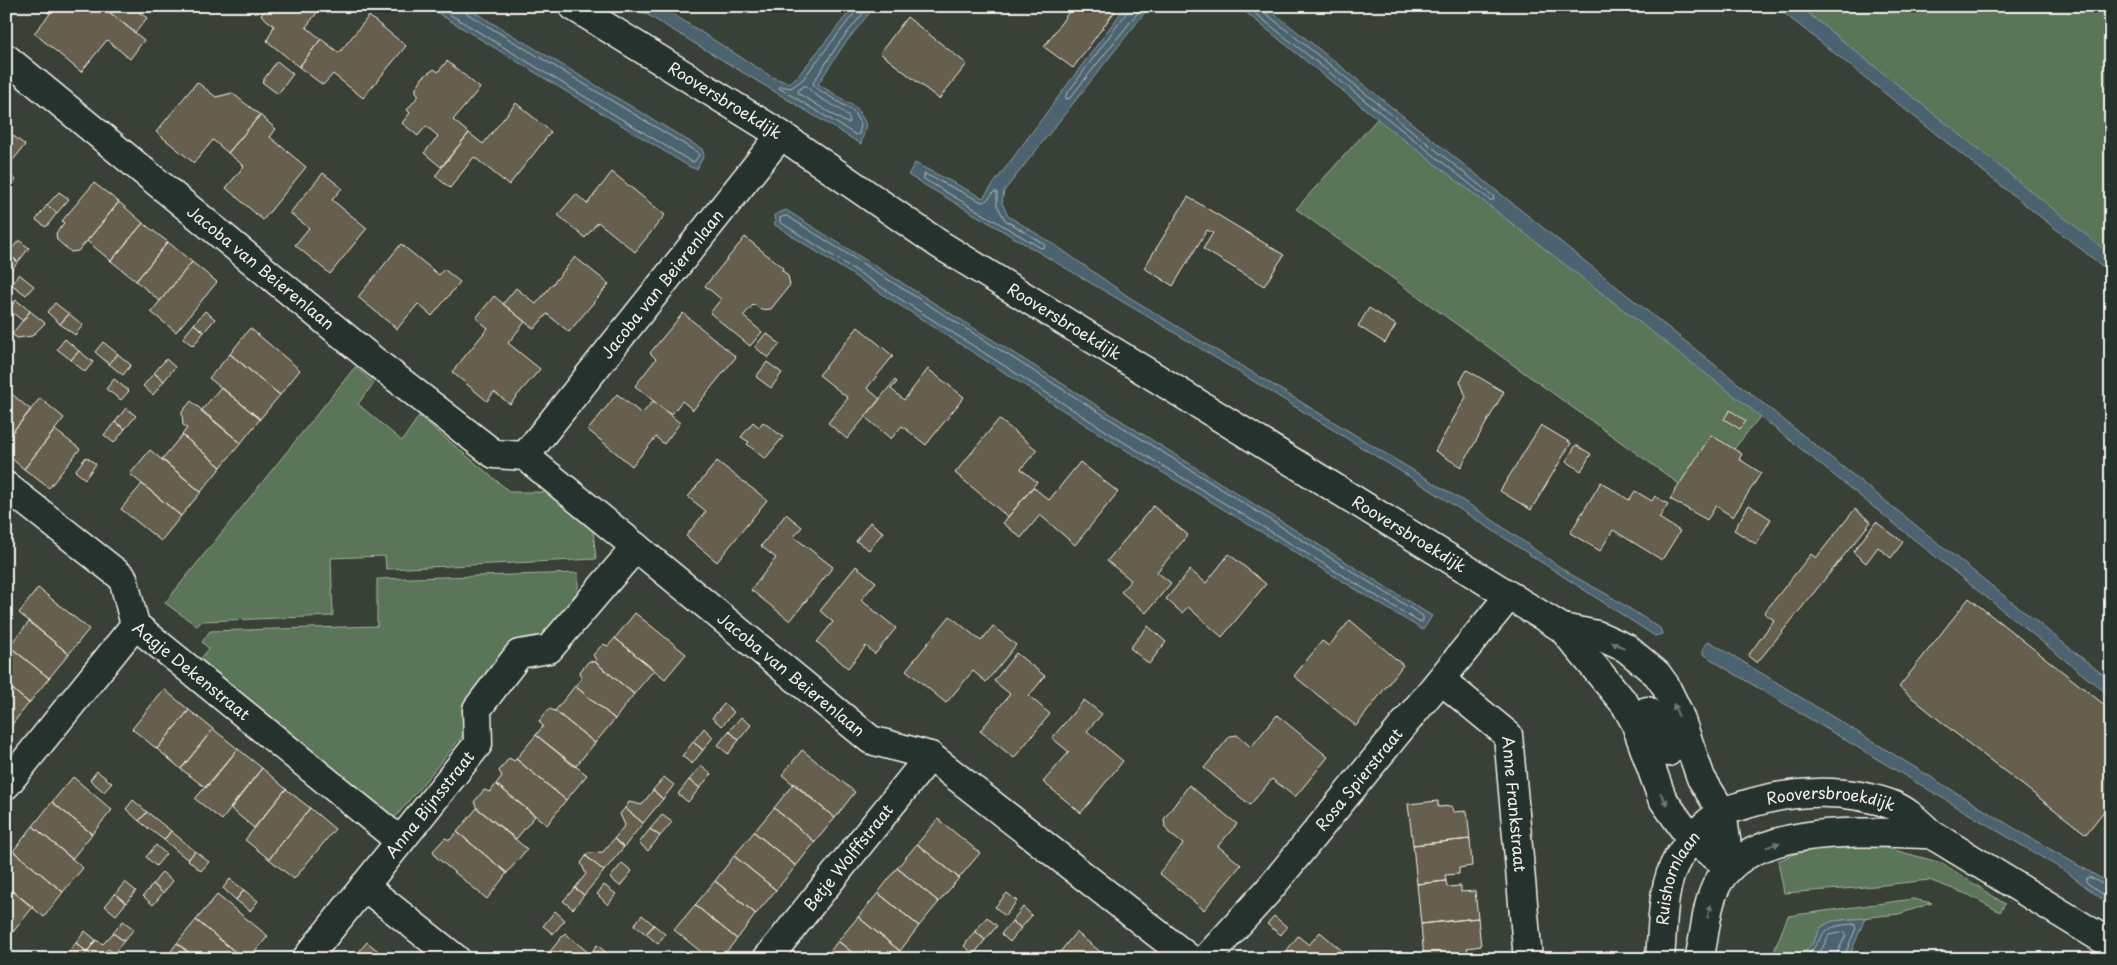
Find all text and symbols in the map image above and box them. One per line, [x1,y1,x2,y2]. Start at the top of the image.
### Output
street label: Rooversbroekdijk [664,55,788,144]
street label: Jacoba van Beierenlaan [183,199,340,335]
street label: Jacoba van Beierenlaan [594,204,728,363]
street label: Rooversbroekdijk [1003,276,1127,365]
street label: Rooversbroekdijk [1348,488,1472,578]
street label: Jacoba van Beierenlaan [713,606,871,742]
street label: Aagje Dekenstraat [128,615,256,726]
one-way arrow [1611,640,1625,648]
one-way arrow [1672,703,1680,717]
street label: Rosa Spierstraat [1309,722,1408,835]
street label: Anne Frankstraat [1497,735,1533,874]
street label: Anna Bijnsstraat [379,745,479,862]
street label: Rooversbroekdijk [1764,780,1900,816]
one-way arrow [1660,792,1668,807]
street label: Betje Wolffstraat [797,798,898,916]
street label: Ruishornlaan [1649,825,1705,926]
one-way arrow [1766,841,1781,848]
one-way arrow [1705,903,1713,918]

